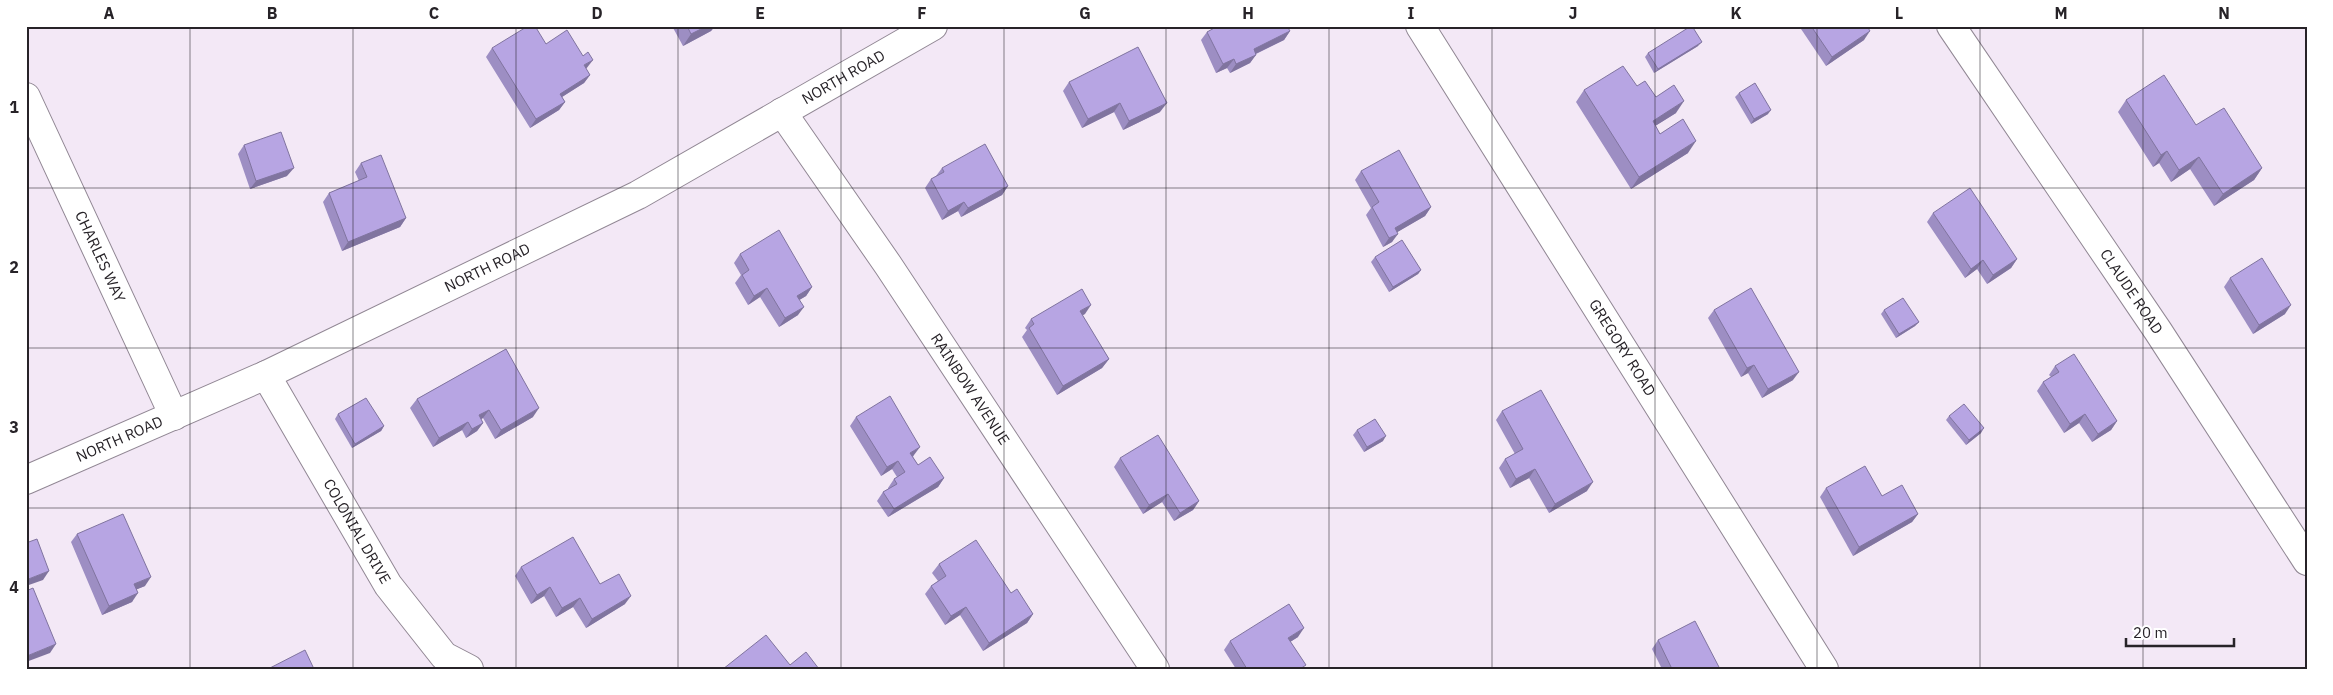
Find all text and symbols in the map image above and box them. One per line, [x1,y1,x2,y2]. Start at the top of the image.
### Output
text: A [104,3,115,23]
text: B [267,3,278,23]
text: C [429,3,439,23]
text: D [591,3,603,23]
text: E [755,3,765,23]
text: F [917,3,927,23]
text: G [1079,3,1091,23]
text: H [1242,3,1254,23]
text: I [1408,3,1415,23]
text: J [1569,3,1577,23]
text: K [1730,3,1742,23]
text: L [1895,3,1903,23]
text: M [2054,3,2068,23]
text: N [2218,3,2230,23]
street label: NORTH ROAD [798,46,888,108]
text: 1 [9,97,19,117]
street label: CHARLES WAY [71,208,130,305]
street label: NORTH ROAD [441,239,533,296]
street label: CLAUDE ROAD [2096,245,2167,337]
text: 2 [9,257,19,277]
street label: GREGORY ROAD [1585,295,1660,400]
street label: RAINBOW AVENUE [927,330,1014,448]
street label: NORTH ROAD [73,411,166,466]
text: 3 [9,417,19,437]
street label: COLONIAL DRIVE [319,475,395,587]
text: 4 [9,577,19,597]
scale bar [2126,615,2233,647]
text: 20 m [2133,623,2168,642]

